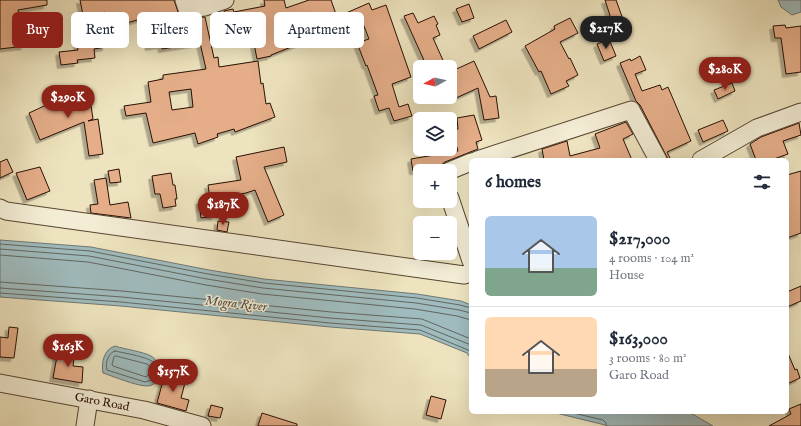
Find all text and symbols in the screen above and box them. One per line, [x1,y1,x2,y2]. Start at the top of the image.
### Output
chip: Buy [12,12,63,48]
chip: Rent [71,12,129,48]
chip: Filters [137,12,202,48]
chip: New [210,12,266,48]
chip: Apartment [274,12,364,48]
pin: $217K [578,16,634,50]
text: $217K [589,20,623,37]
pin: $280K [697,57,753,91]
north arrow [413,60,457,104]
map controls [413,60,457,260]
text: $280K [708,61,742,78]
pin: $290K [40,85,96,119]
text: $290K [51,89,85,106]
button: layers [413,112,457,156]
button: + [413,164,457,208]
icon: filters [751,171,773,193]
text: 6 homes [485,172,541,193]
pin: $187K [195,192,251,226]
text: $187K [207,196,239,213]
button: − [413,216,457,260]
text: $217,000 [609,229,670,250]
icon: home [517,232,565,280]
text: 4 rooms · 104 m² [609,250,694,267]
text: House [609,267,644,284]
water label: Mogra River [204,292,269,317]
text: $163,000 [609,329,668,350]
icon: home [517,333,565,381]
pin: $163K [40,334,96,368]
text: $163K [52,338,84,355]
text: 3 rooms · 80 m² [609,350,687,367]
pin: $157K [145,359,201,393]
text: $157K [157,363,189,380]
text: Garo Road [609,367,669,384]
street label: Garo Road [73,389,131,415]

